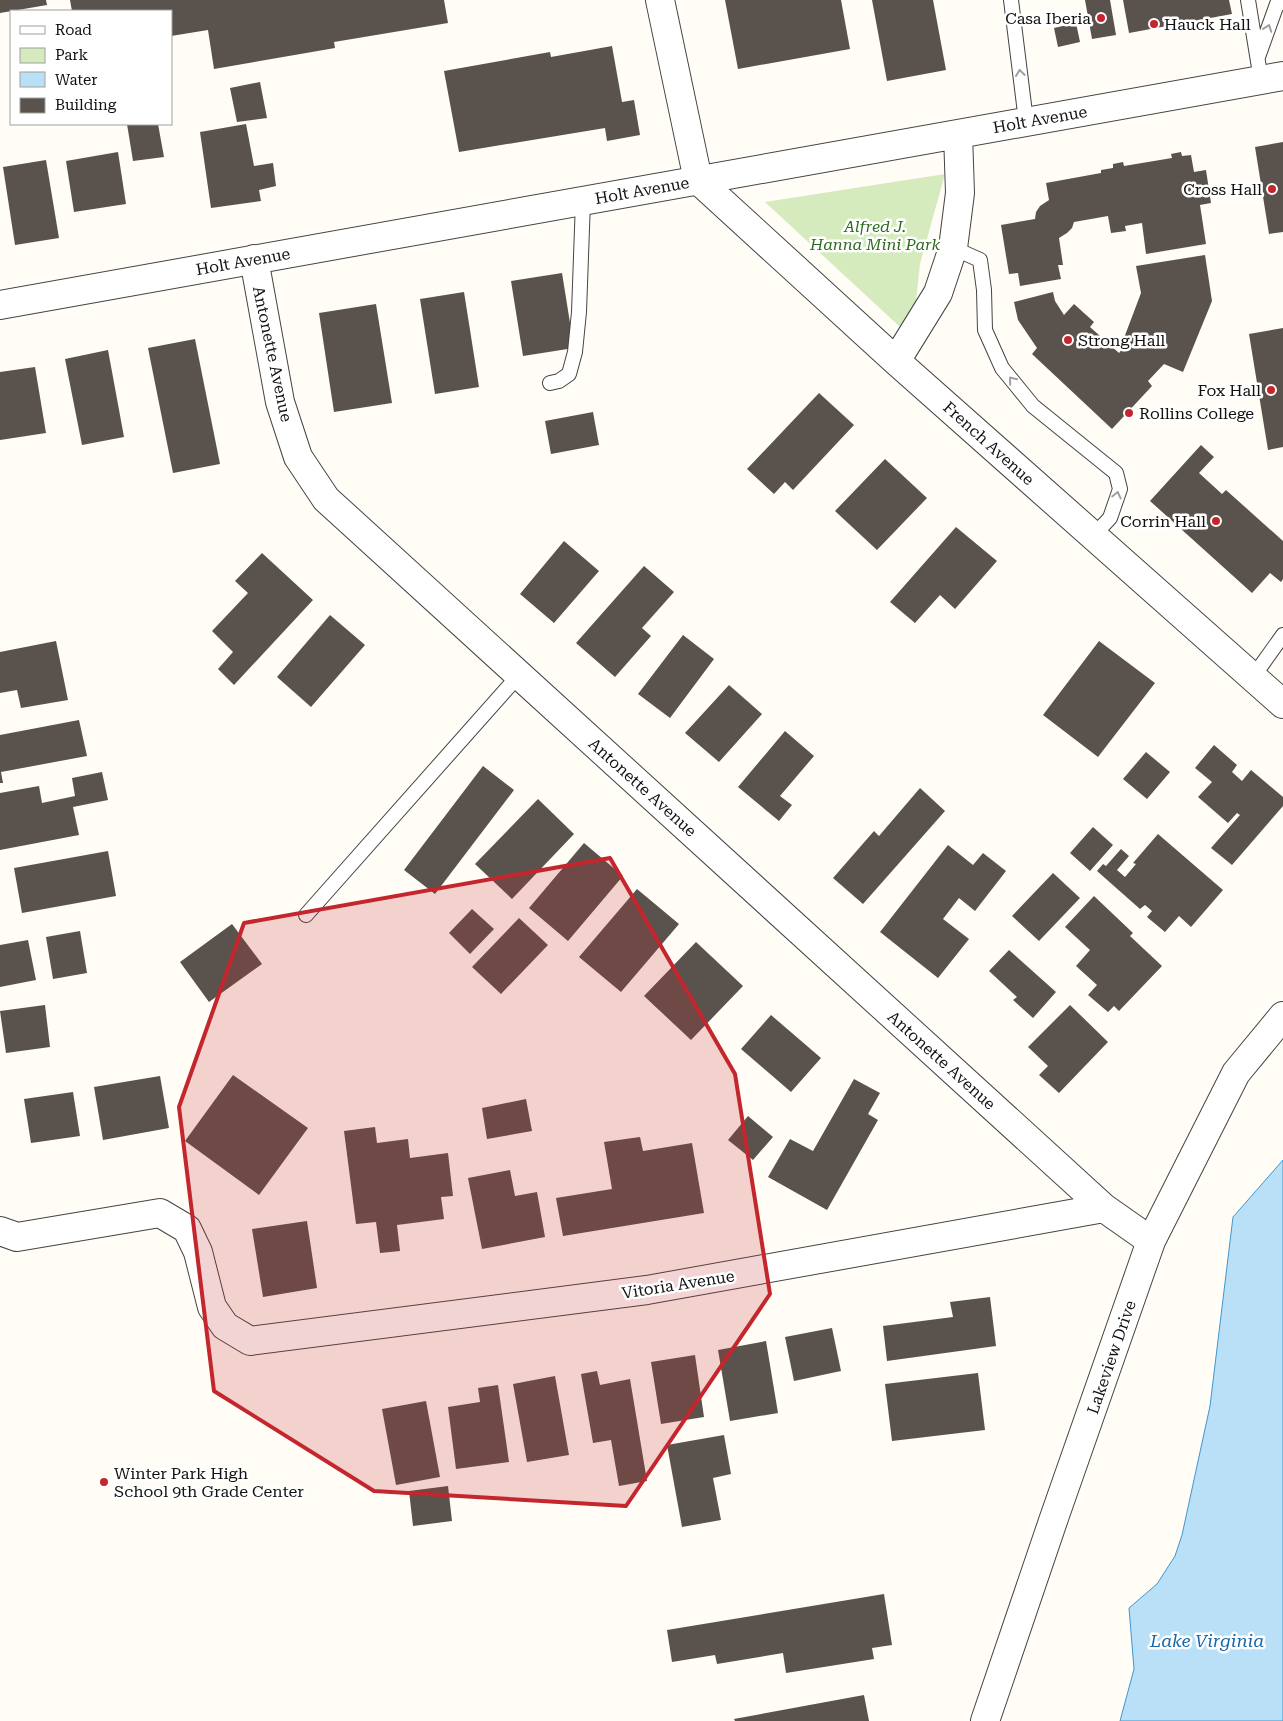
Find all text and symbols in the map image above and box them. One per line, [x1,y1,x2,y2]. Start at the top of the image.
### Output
place label: Casa Iberia [1005,9,1091,28]
legend [10,10,172,125]
marker: Casa Iberia [1095,12,1107,24]
place label: Hauck Hall [1164,15,1251,34]
marker: Hauck Hall [1148,18,1160,30]
text: Road [55,21,92,39]
one-way arrow [1262,24,1272,33]
text: Park [55,46,89,64]
one-way arrow [1015,69,1026,77]
text: Water [55,71,97,89]
text: Building [55,96,117,114]
street label: Holt Avenue [992,102,1089,137]
street label: Holt Avenue [594,173,691,208]
place label: Cross Hall [1183,180,1262,199]
marker: Cross Hall [1266,183,1278,195]
park label: Alfred J. Hanna Mini Park [809,217,940,254]
street label: Holt Avenue [195,244,292,279]
street label: Antonette Avenue [249,284,296,424]
place label: Strong Hall [1078,331,1165,350]
marker: Strong Hall [1062,334,1074,346]
one-way arrow [1009,377,1017,386]
place label: Fox Hall [1198,381,1261,400]
marker: Fox Hall [1265,384,1277,396]
street label: French Avenue [939,398,1038,489]
place label: Rollins College [1139,404,1254,423]
marker: Rollins College [1123,407,1135,419]
one-way arrow [1111,491,1122,499]
place label: Corrin Hall [1120,512,1206,531]
marker: Corrin Hall [1210,515,1222,527]
street label: Antonette Avenue [585,734,701,841]
street label: Antonette Avenue [884,1007,1000,1114]
street label: Vitoria Avenue [620,1266,736,1303]
street label: Lakeview Drive [1083,1298,1140,1417]
place label: Winter Park High School 9th Grade Center [114,1464,304,1501]
marker: Winter Park High School 9th Grade Center [98,1476,110,1488]
water label: Lake Virginia [1149,1630,1264,1651]

